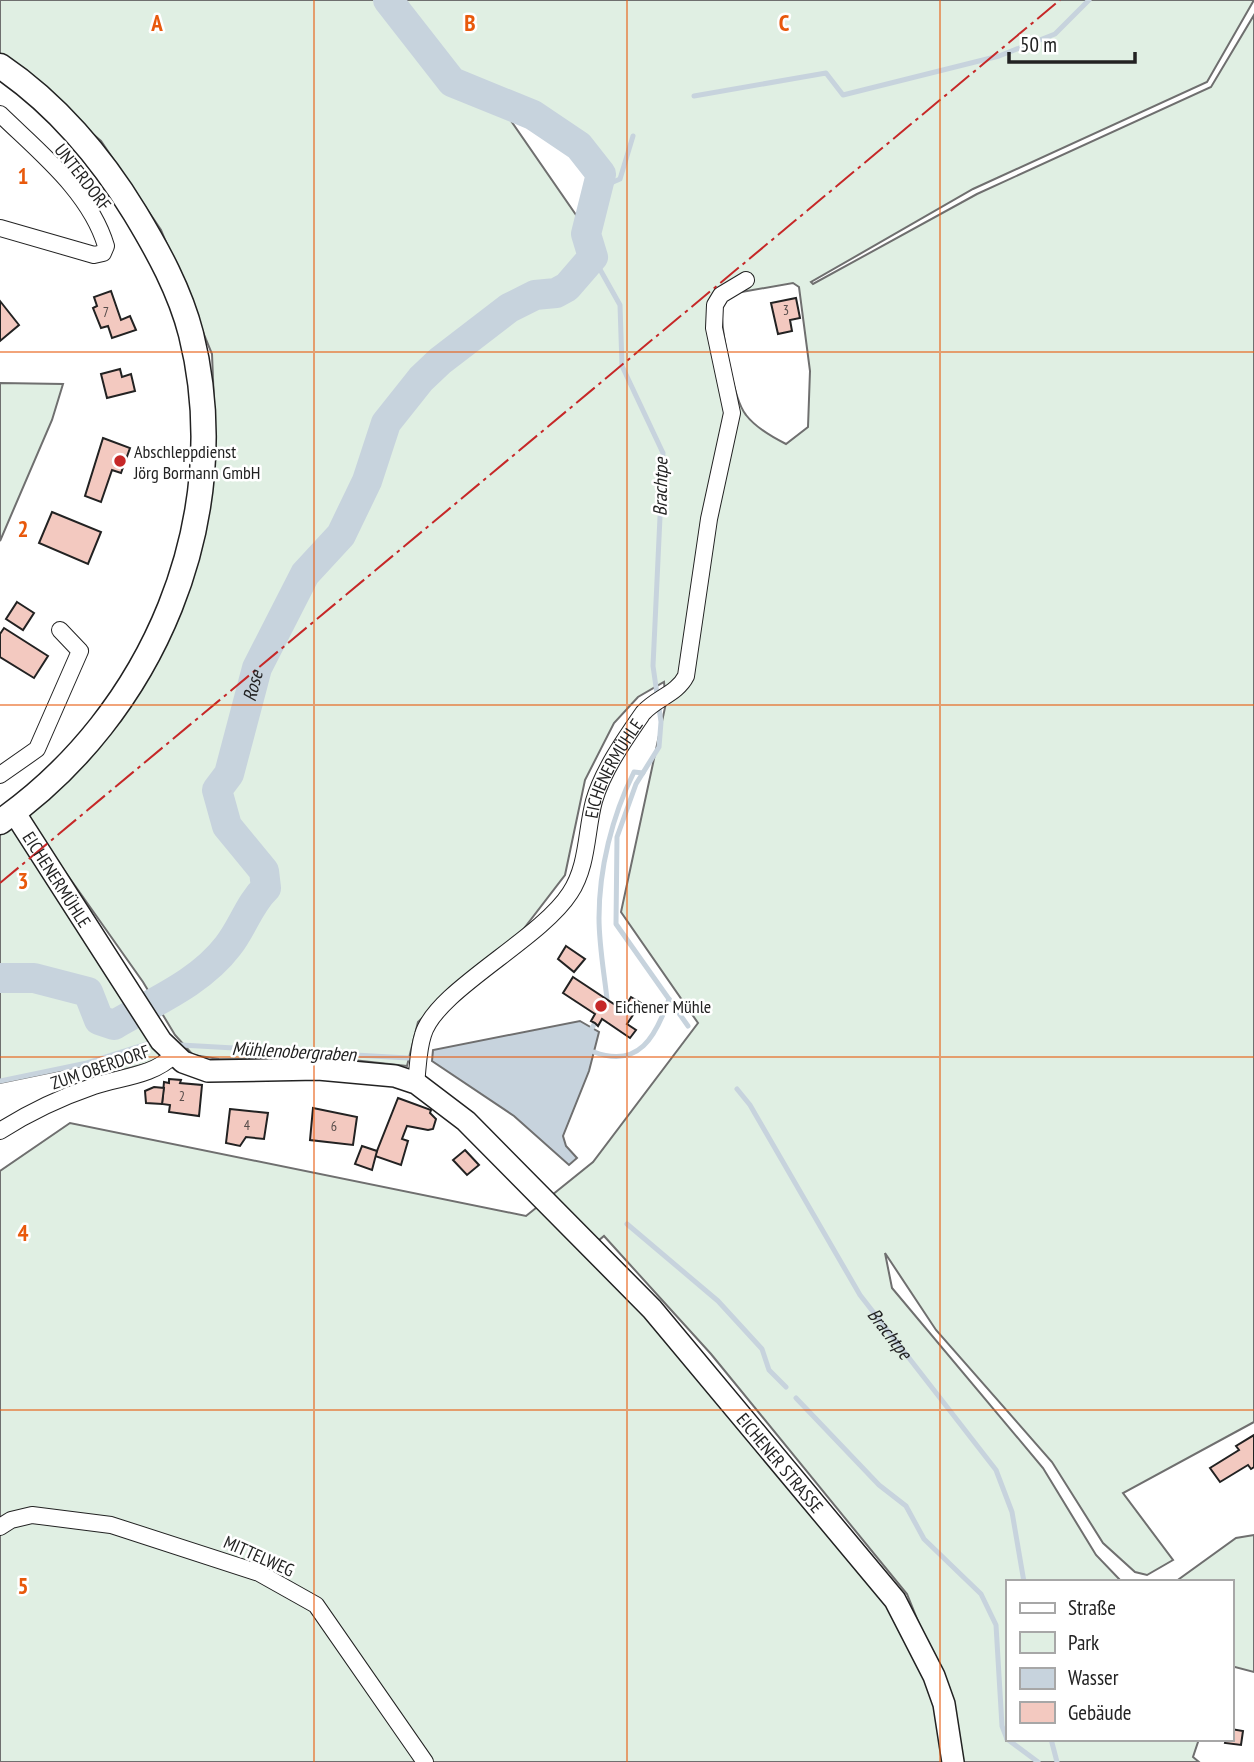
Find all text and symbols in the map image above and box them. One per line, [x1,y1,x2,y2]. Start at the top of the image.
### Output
text: A [150,8,163,37]
text: B [464,8,476,37]
text: C [779,8,790,37]
scale bar [1009,21,1135,65]
text: 50 m [1020,31,1057,58]
street label: UNTERDORF [50,139,116,215]
text: 1 [18,161,29,190]
house number: 3 [783,301,789,319]
house number: 7 [103,303,109,321]
place label: Abschleppdienst Jörg Bormann GmbH [133,440,260,484]
marker: Abschleppdienst Jörg Bormann GmbH [112,453,128,469]
water label: Brachtpe [647,457,673,516]
text: 2 [18,514,29,543]
water label: Rose [237,667,268,704]
street label: EICHENERMÜHLE [579,714,647,820]
street label: EICHENERMÜHLE [18,827,96,932]
text: 3 [18,866,29,895]
place label: Eichener Mühle [615,995,711,1018]
marker: Eichener Mühle [593,998,609,1014]
water label: Mühlenobergraben [231,1036,358,1066]
street label: ZUM OBERDORF [48,1039,152,1095]
house number: 2 [179,1087,185,1105]
house number: 4 [244,1116,251,1134]
house number: 6 [331,1117,337,1135]
text: 4 [18,1218,29,1247]
water label: Brachtpe [863,1303,918,1365]
street label: EICHENER STRASSE [732,1408,829,1517]
street label: MITTELWEG [220,1530,298,1582]
text: 5 [18,1571,29,1600]
legend [1006,1580,1233,1741]
text: Straße [1068,1594,1116,1621]
text: Park [1068,1629,1099,1656]
text: Wasser [1068,1664,1119,1691]
text: Gebäude [1068,1699,1131,1726]

